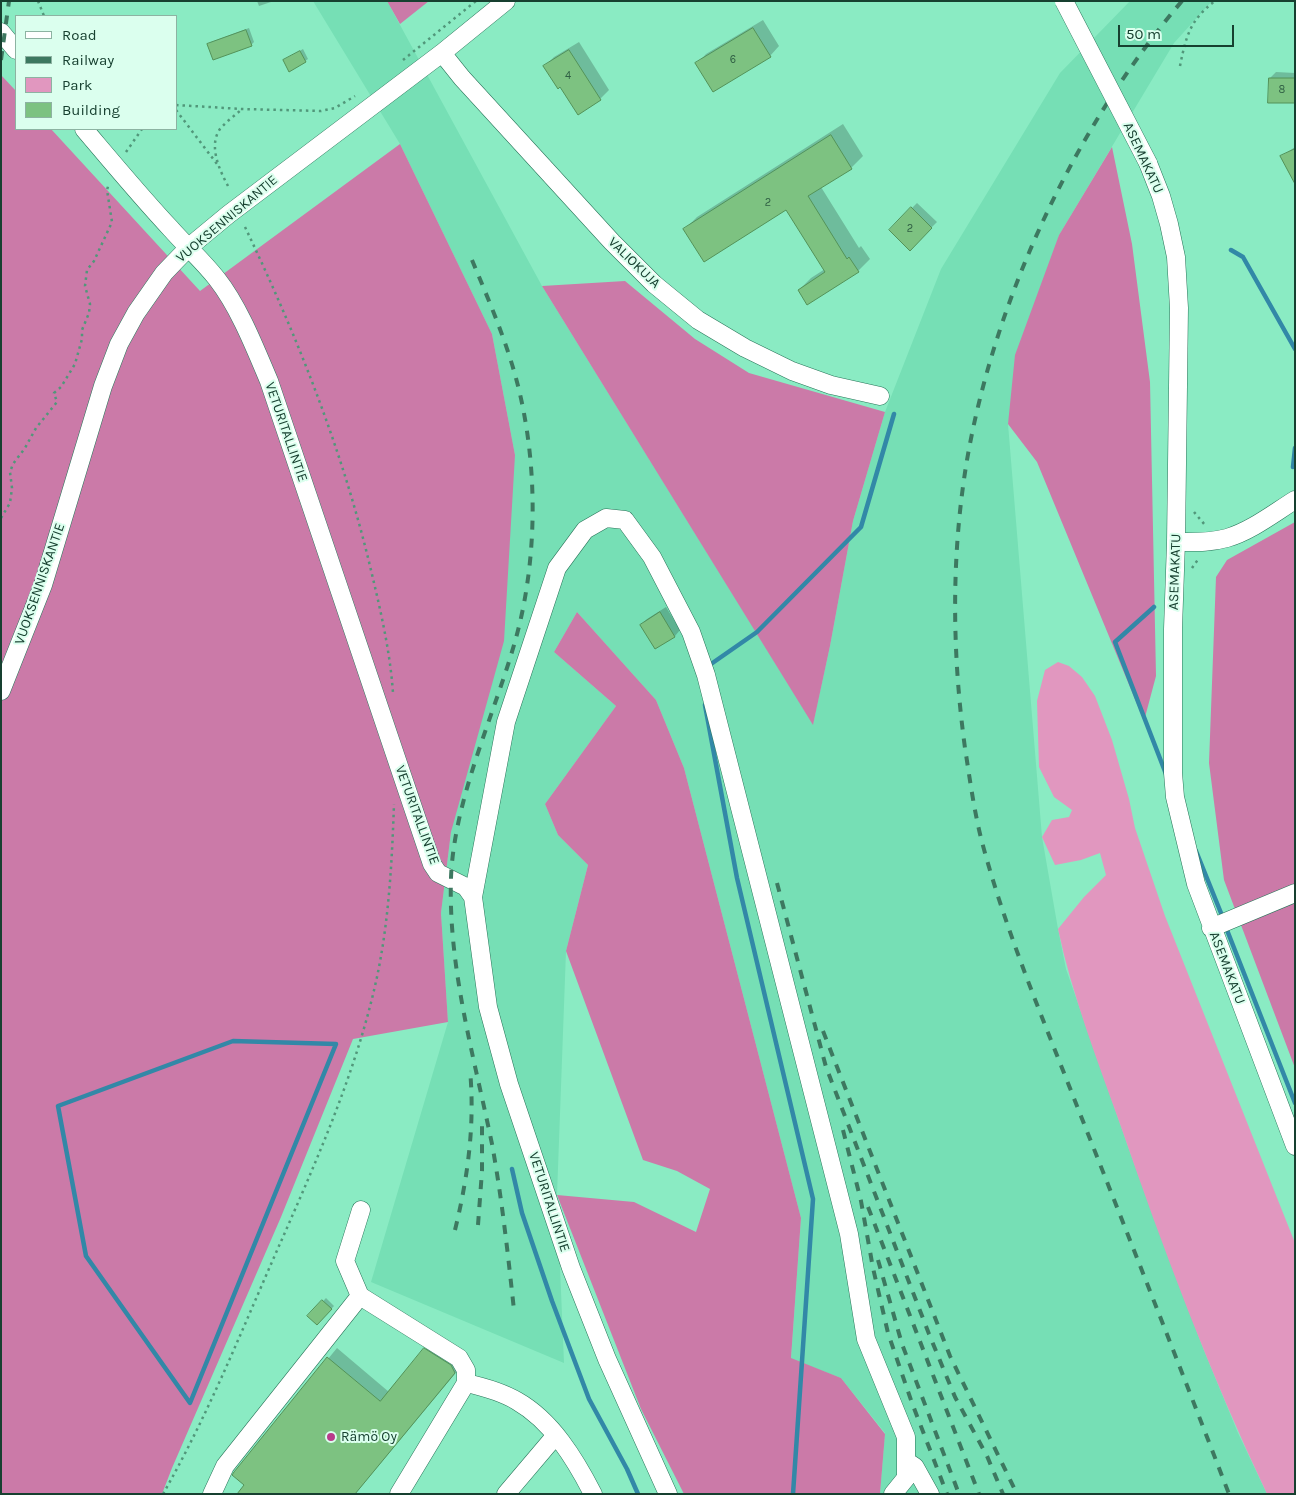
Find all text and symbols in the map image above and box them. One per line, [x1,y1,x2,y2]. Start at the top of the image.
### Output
legend [15,15,178,130]
scale bar [1121,15,1237,47]
text: 50 m [1126,25,1161,43]
text: Road [62,26,97,44]
text: Railway [62,51,114,69]
house number: 6 [730,53,736,67]
house number: 4 [565,69,571,83]
text: Park [62,76,92,94]
house number: 8 [1279,83,1285,97]
text: Building [62,101,120,119]
street label: ASEMAKATU [1119,120,1167,196]
street label: VUOKSENNISKANTIE [173,172,281,266]
house number: 2 [765,196,771,210]
house number: 2 [907,222,913,236]
street label: VALIOKUJA [604,234,664,292]
street label: VETURITALLINTIE [261,380,311,484]
street label: VUOKSENNISKANTIE [11,521,69,647]
street label: ASEMAKATU [1165,534,1185,610]
street label: VETURITALLINTIE [391,763,443,867]
street label: ASEMAKATU [1205,929,1249,1007]
street label: VETURITALLINTIE [525,1150,573,1254]
place label: Rämö Oy [341,1429,397,1445]
marker: Rämö Oy [325,1431,337,1443]

